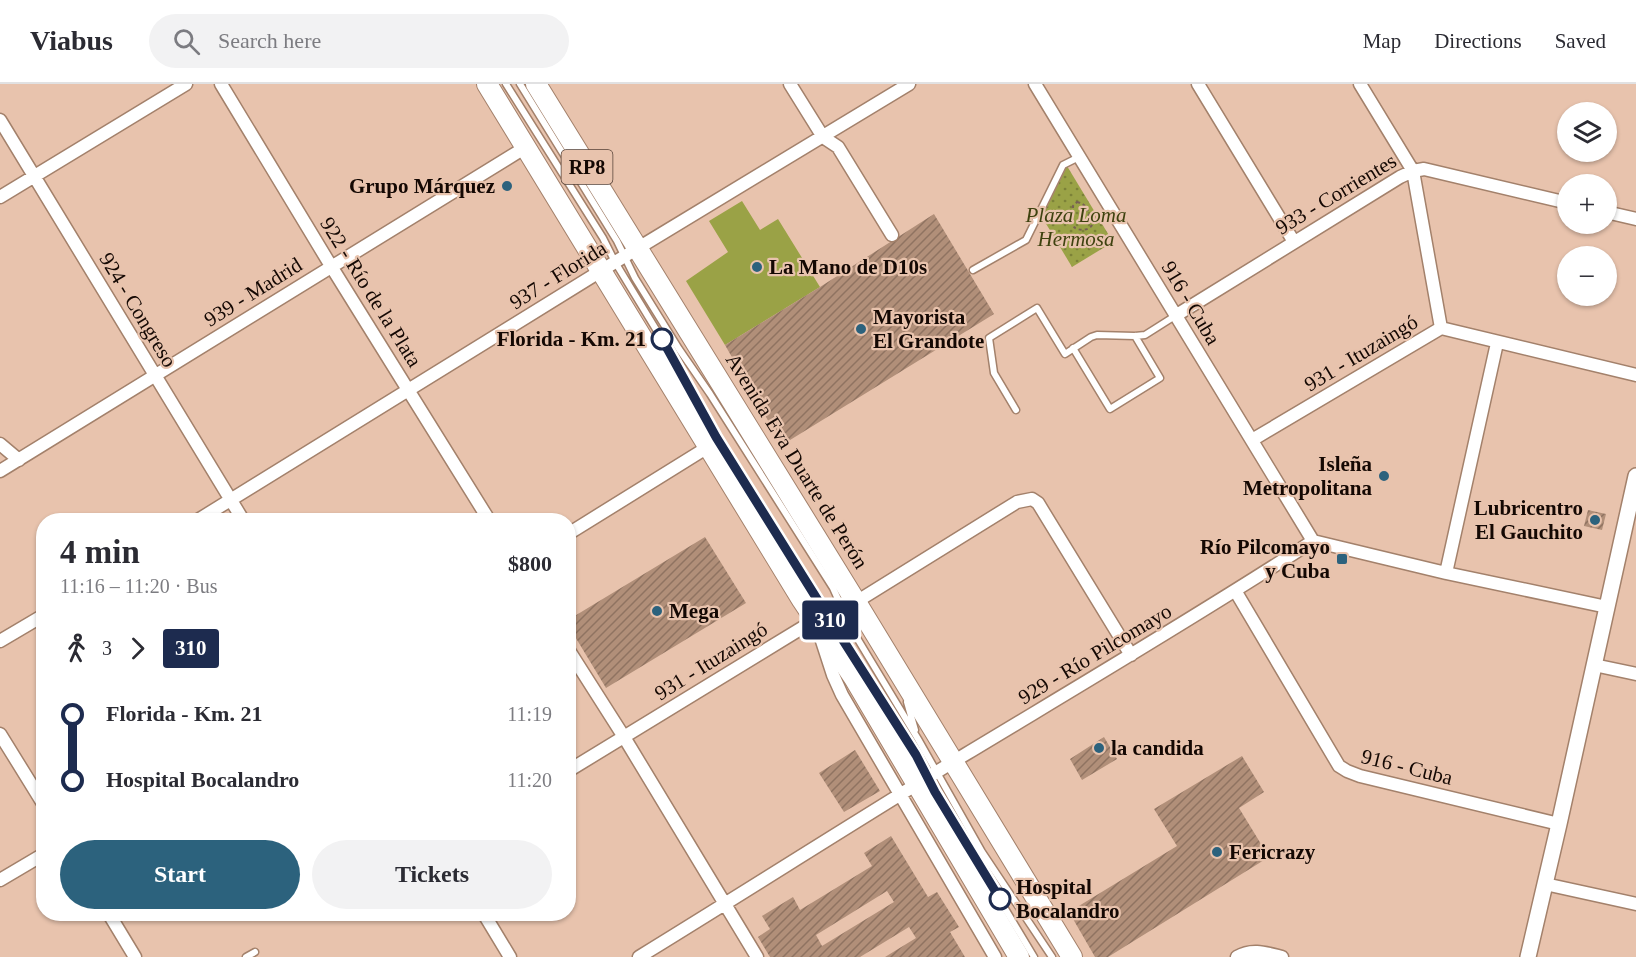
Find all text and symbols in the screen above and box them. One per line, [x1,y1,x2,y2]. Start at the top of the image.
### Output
search box [149,14,569,68]
text: Viabus [30,25,113,56]
icon: search [170,25,203,58]
text: Search here [218,28,321,53]
text: Map [1363,29,1401,53]
text: Directions [1434,29,1522,53]
text: Saved [1555,29,1606,53]
map controls [1557,102,1617,306]
button: layers [1557,102,1617,162]
street label: 933 - Corrientes [1271,149,1401,239]
road number: RP8 [562,150,612,184]
place label: Grupo Márquez [349,174,495,198]
button: + [1557,174,1617,234]
marker: Grupo Márquez [500,179,514,193]
park label: Plaza Loma Hermosa [1025,203,1126,251]
street label: 922 - Río de la Plata [315,213,427,372]
street label: 937 - Florida [505,235,611,314]
button: − [1557,246,1617,306]
street label: 924 - Congreso [94,248,182,372]
street label: 939 - Madrid [200,252,307,332]
place label: La Mano de D10s [769,255,927,279]
street label: 916 - Cuba [1157,257,1226,350]
marker: La Mano de D10s [750,260,764,274]
place label: Mayorista El Grandote [873,305,984,353]
street label: 931 - Ituzaingó [1300,310,1422,396]
marker: Mayorista El Grandote [854,322,868,336]
place label: Florida - Km. 21 [497,327,646,351]
marker: Florida - Km. 21 [651,328,673,350]
street label: Avenida Eva Duarte de Perón [721,349,873,573]
place label: Isleña Metropolitana [1243,452,1372,500]
marker: Isleña Metropolitana [1377,469,1391,483]
place label: Lubricentro El Gauchito [1474,496,1583,544]
marker: Lubricentro El Gauchito [1588,513,1602,527]
text: 4 min [60,534,140,570]
place label: Río Pilcomayo y Cuba [1200,535,1330,583]
text: $800 [508,551,552,576]
marker: Río Pilcomayo y Cuba [1335,552,1349,566]
text: 11:16 – 11:20 · Bus [60,575,217,597]
place label: Mega [669,599,720,623]
street label: 929 - Río Pilcomayo [1014,599,1176,709]
line badge: 310 [796,600,864,640]
marker: Mega [650,604,664,618]
text: 310 [814,608,846,632]
street label: 931 - Ituzaingó [650,617,772,705]
icon: walk [60,632,93,665]
icon: forward [121,632,154,665]
text: 310 [175,636,207,660]
text: 3 [102,637,112,659]
text: Florida - Km. 21 [106,701,262,726]
text: 11:19 [507,703,552,725]
place label: la candida [1111,736,1204,760]
marker: la candida [1092,741,1106,755]
street label: 916 - Cuba [1359,744,1456,790]
text: Hospital Bocalandro [106,767,299,792]
text: 11:20 [507,769,552,791]
button: Start [60,840,300,909]
button: Tickets [312,840,552,909]
place label: Fericrazy [1229,840,1316,864]
marker: Fericrazy [1210,845,1224,859]
place label: Hospital Bocalandro [1016,875,1119,923]
marker: Hospital Bocalandro [989,888,1011,910]

